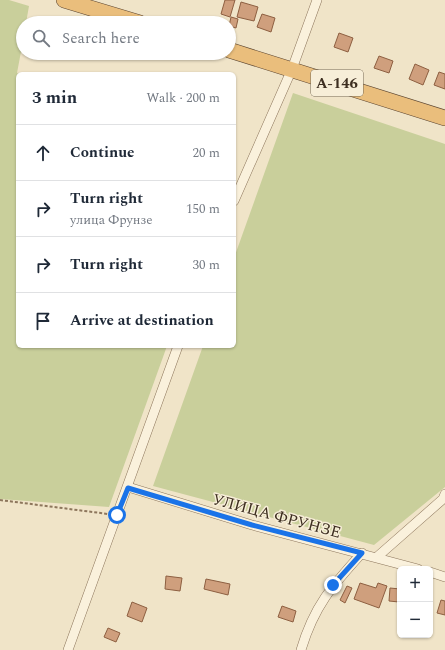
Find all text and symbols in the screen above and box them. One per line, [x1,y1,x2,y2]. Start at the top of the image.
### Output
search box [16,16,236,60]
icon: search [30,27,52,49]
text: Search here [62,27,140,50]
road number: А-146 [311,70,363,96]
text: 3 min [32,85,77,111]
text: Walk · 200 m [146,88,220,108]
text: Continue [70,141,135,164]
icon: ahead [32,142,54,164]
text: 20 m [193,143,220,163]
text: Turn right [70,187,143,210]
icon: right [32,198,54,220]
text: 150 m [186,199,220,219]
text: улица Фрунзе [70,210,153,230]
text: Turn right [70,253,143,276]
icon: right [32,254,54,276]
text: 30 m [193,255,220,275]
text: Arrive at destination [70,309,214,332]
icon: arrive [32,310,54,332]
street label: УЛИЦА ФРУНЗЕ [210,487,344,545]
route start [108,506,126,524]
map controls [397,566,433,638]
button: + [397,566,433,602]
route end [324,576,342,594]
button: − [397,602,433,638]

